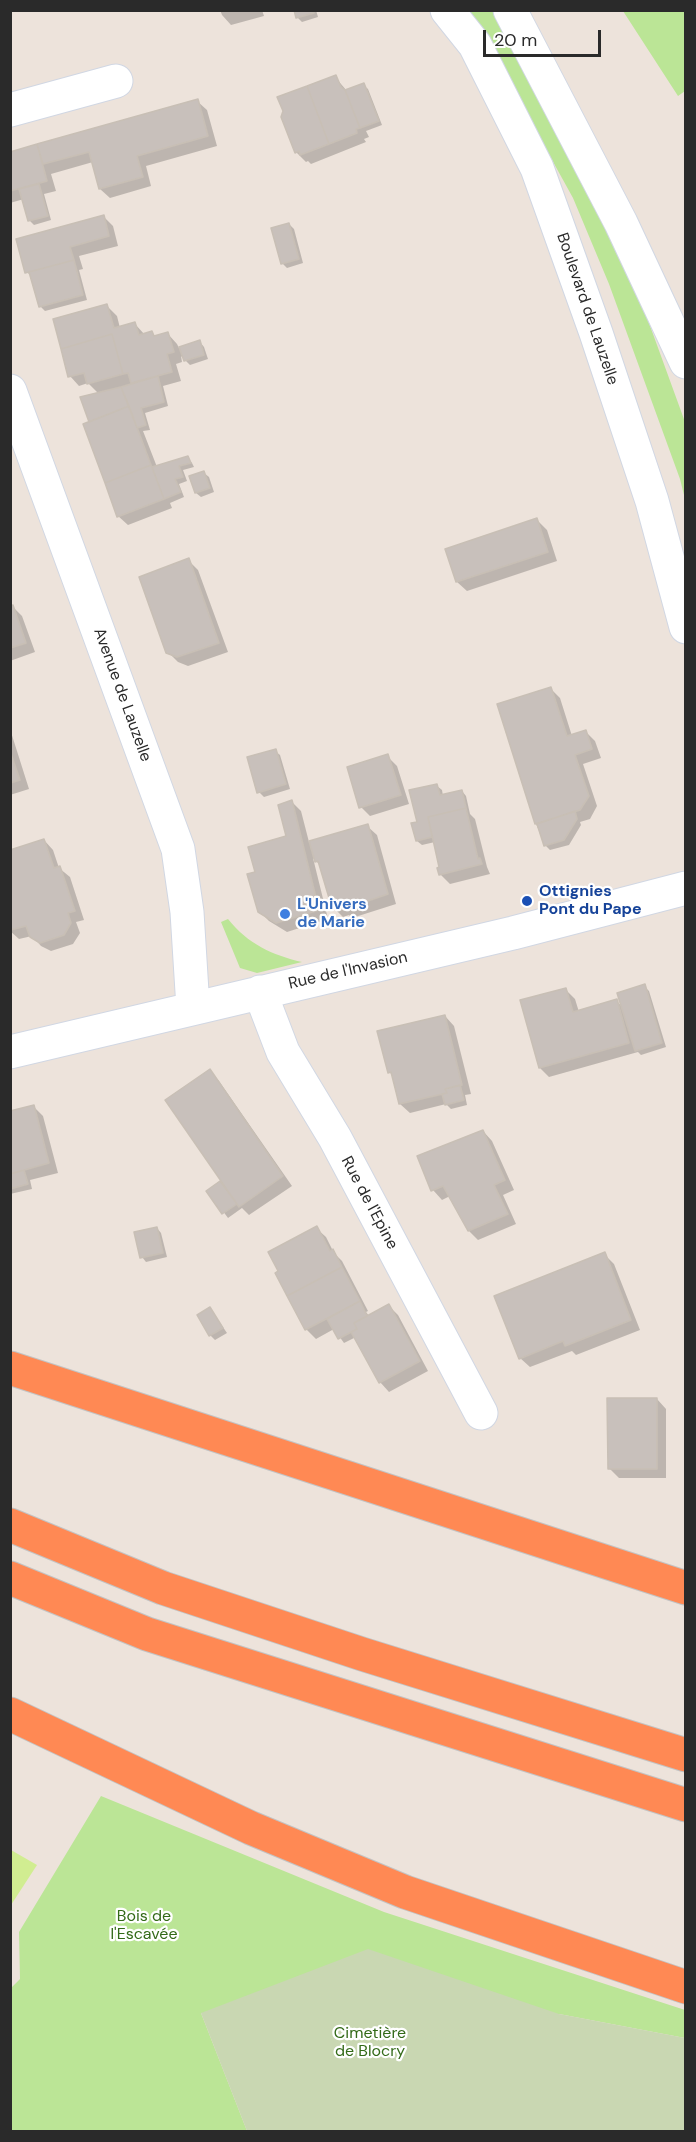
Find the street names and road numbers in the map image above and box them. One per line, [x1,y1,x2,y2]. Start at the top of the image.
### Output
street label: Boulevard de Lauzelle [552,230,622,388]
street label: Avenue de Lauzelle [89,625,155,765]
street label: Rue de l'Invasion [287,948,409,994]
street label: Rue de l'Epine [336,1153,402,1253]

